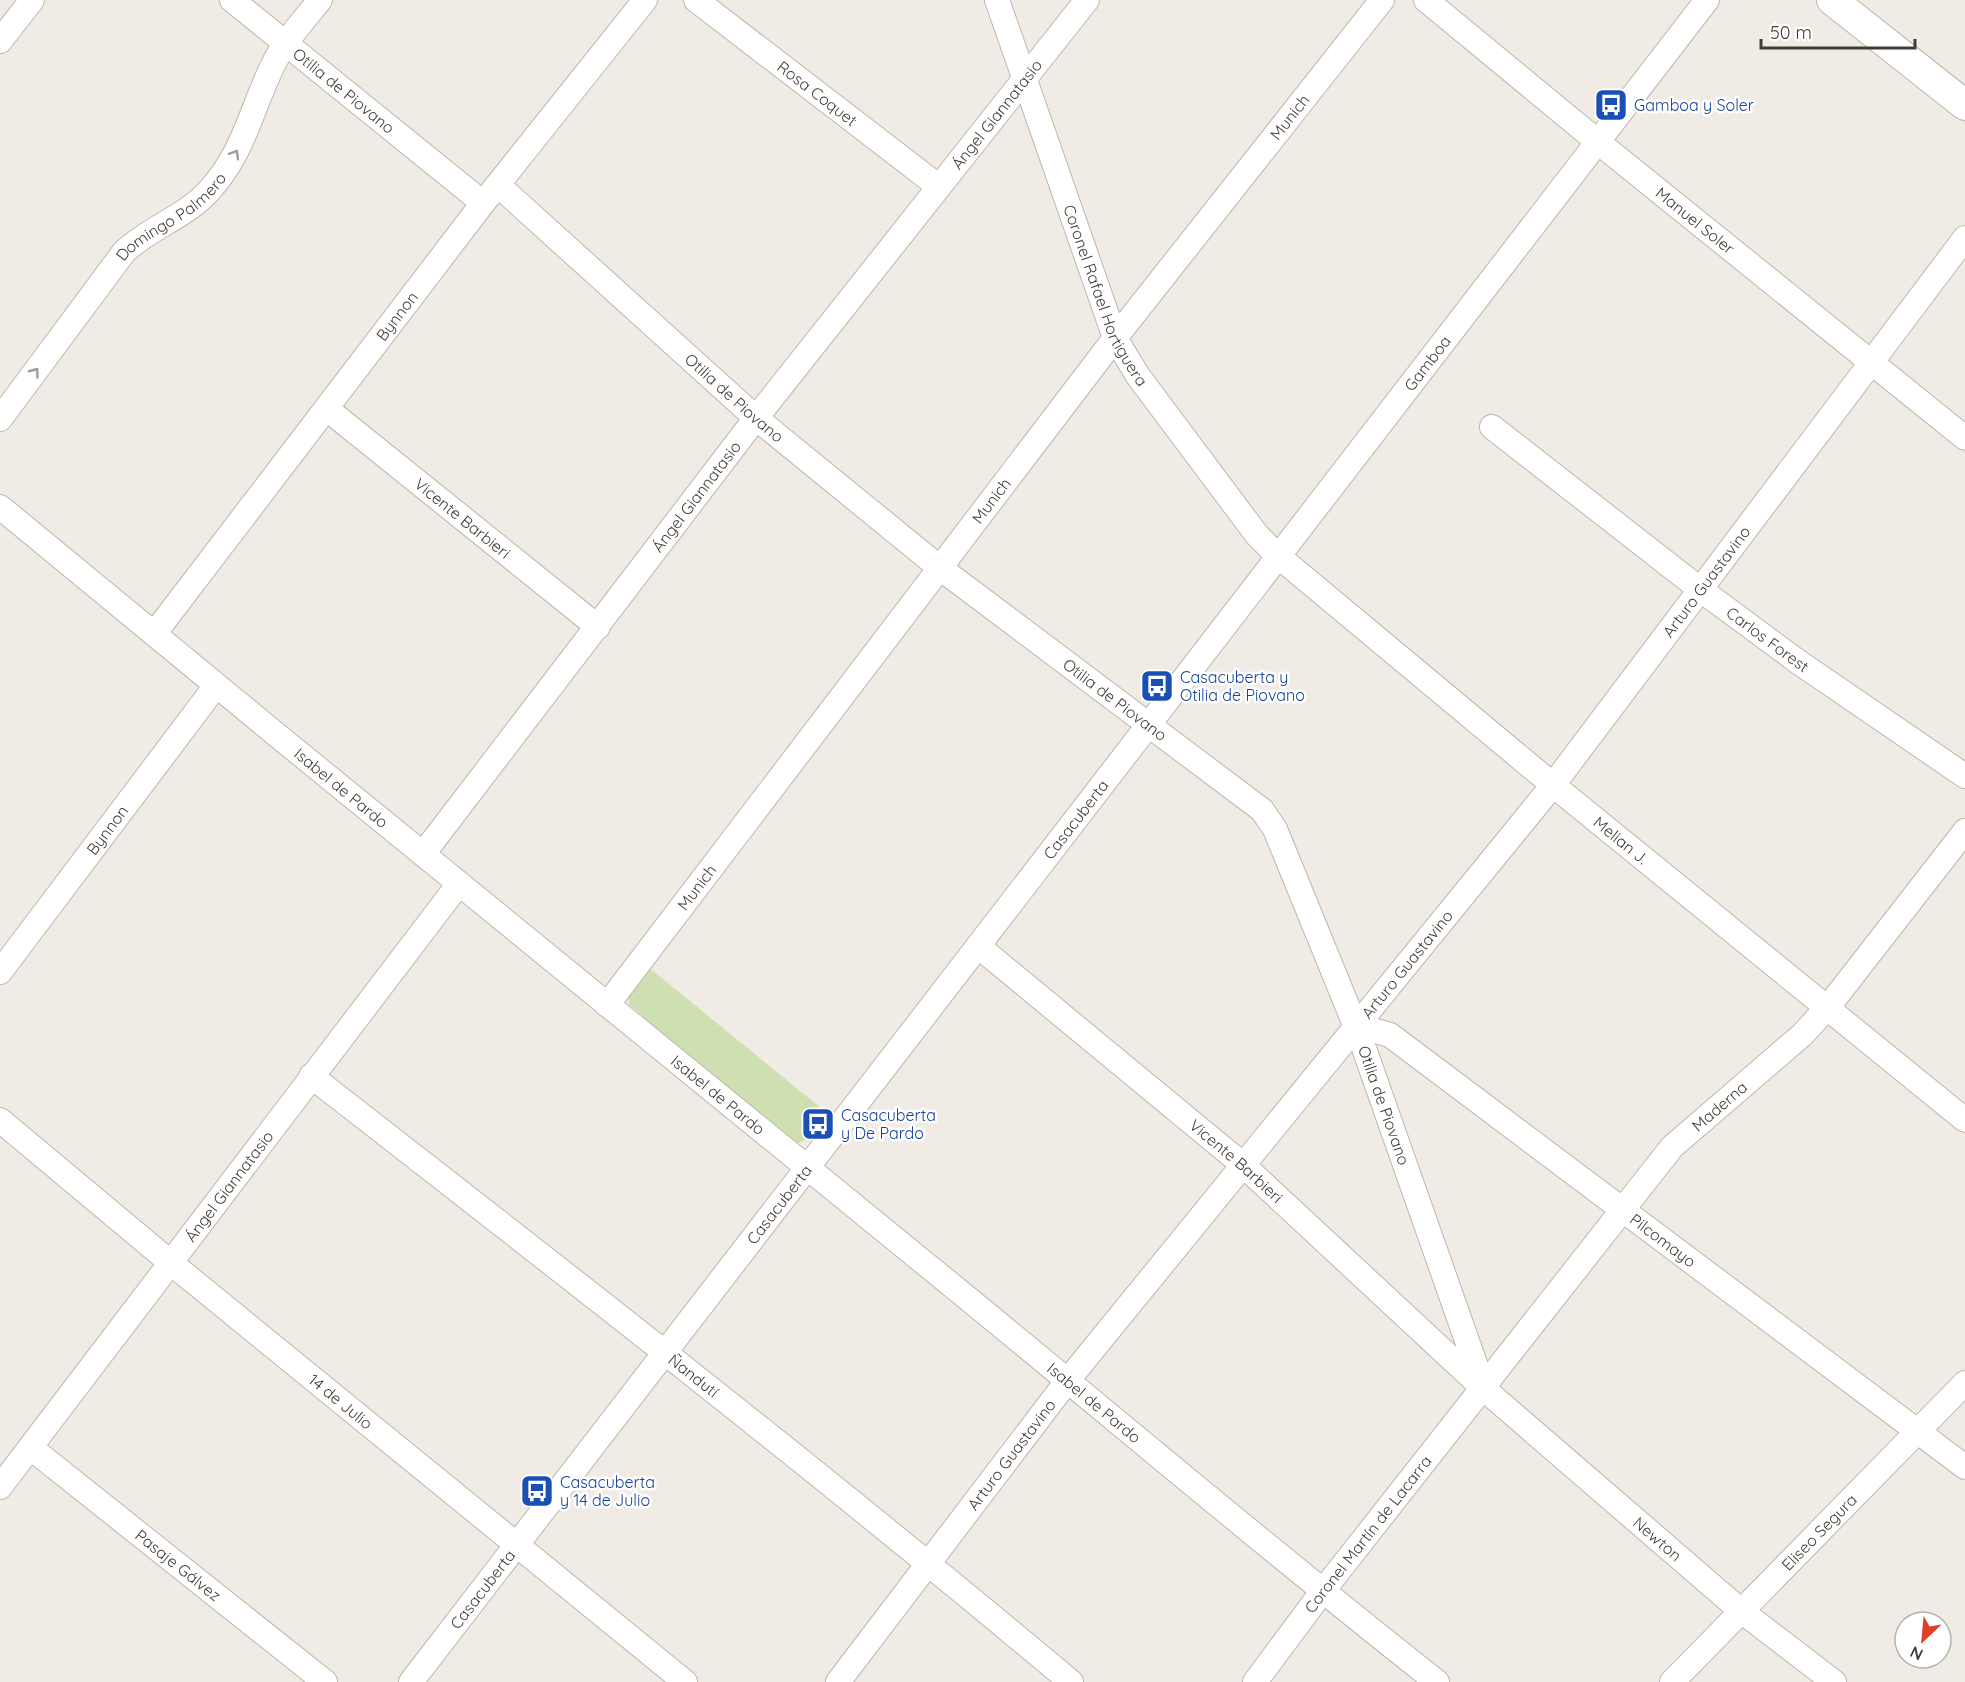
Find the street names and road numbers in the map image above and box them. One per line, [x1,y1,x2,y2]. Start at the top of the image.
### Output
street label: Otilia de Piovano [289,43,399,138]
street label: Ángel Giannatasio [947,55,1046,173]
street label: Rosa Coquet [773,56,861,130]
street label: Munich [1265,90,1314,144]
street label: Domingo Palmero [111,168,230,265]
street label: Manuel Soler [1652,183,1739,258]
street label: Coronel Rafael Hortiguera [1059,202,1152,390]
street label: Bynnon [371,287,422,345]
street label: Gamboa [1400,331,1455,395]
street label: Otilia de Piovano [681,349,788,447]
street label: Ángel Giannatasio [647,437,745,556]
street label: Vicente Barbieri [411,473,515,563]
street label: Munich [967,474,1015,528]
street label: Arturo Guastavino [1658,522,1755,641]
street label: Carlos Forest [1722,602,1813,676]
street label: Otilia de Piovano [1059,654,1171,745]
street label: Isabel de Pardo [290,743,392,832]
street label: Casacuberta [1039,776,1113,863]
street label: Bynnon [82,801,132,859]
street label: Melian J. [1589,812,1652,868]
street label: Munich [673,860,721,914]
street label: Arturo Guastavino [1357,906,1457,1023]
street label: Otilia de Piovano [1354,1043,1414,1168]
street label: Isabel de Pardo [667,1050,769,1139]
street label: Maderna [1688,1077,1751,1135]
street label: Vicente Barbieri [1185,1115,1287,1207]
street label: Ángel Giannatasio [180,1127,278,1246]
street label: Casacuberta [742,1161,816,1248]
street label: Pilcomayo [1626,1209,1700,1271]
street label: Ñandutí [665,1349,723,1402]
street label: Isabel de Pardo [1043,1358,1145,1447]
street label: 14 de Julio [305,1369,377,1433]
street label: Arturo Guastavino [963,1395,1060,1514]
street label: Coronel Martín de Lacarra [1300,1451,1436,1617]
street label: Eliseo Segura [1777,1490,1861,1575]
street label: Newton [1629,1512,1686,1565]
street label: Pasaje Gálvez [131,1525,225,1605]
street label: Casacuberta [446,1546,519,1633]

